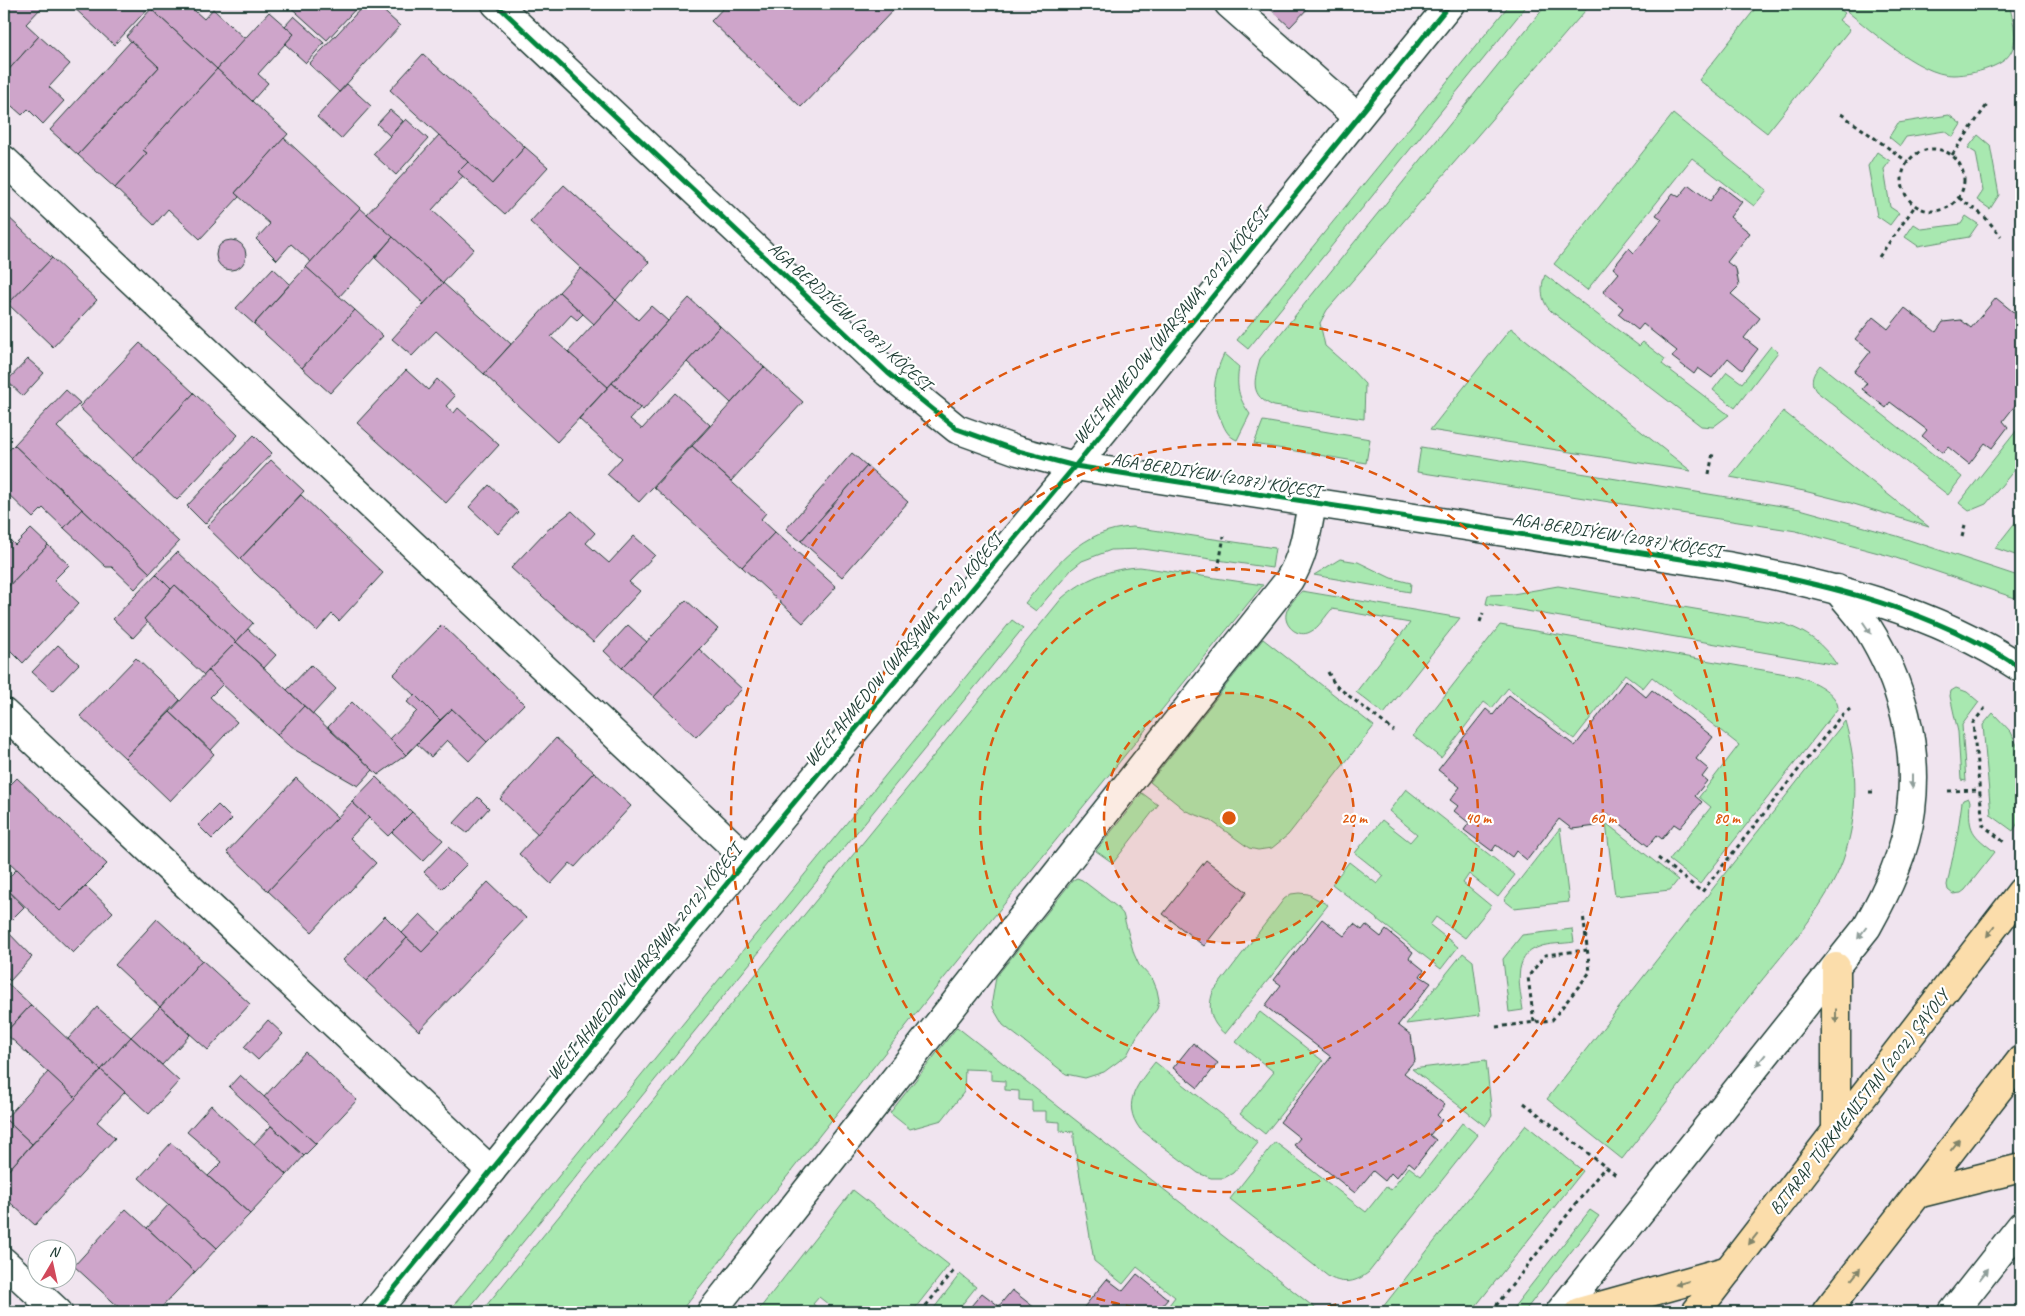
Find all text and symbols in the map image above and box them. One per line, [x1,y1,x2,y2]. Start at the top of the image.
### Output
street label: WELI AHMEDOW (WARŞAWA, 2012) KÖÇESI [1068,201,1275,449]
street label: AGA BERDIÝEW (2087) KÖÇESI [763,237,939,398]
street label: AGA BERDIÝEW (2087) KÖÇESI [1110,448,1326,504]
street label: AGA BERDIÝEW (2087) KÖÇESI [1511,508,1727,564]
street label: WELI AHMEDOW (WARŞAWA, 2012) KÖÇESI [799,526,1010,771]
one-way arrow [1862,621,1872,634]
one-way arrow [1908,773,1916,789]
centre of rings [1220,809,1238,827]
text: 20 m [1341,809,1368,828]
text: 40 m [1465,809,1492,828]
text: 60 m [1590,809,1617,828]
text: 80 m [1714,809,1741,828]
street label: WELI AHMEDOW (WARŞAWA, 2012) KÖÇESI [542,837,749,1085]
one-way arrow [1986,924,1997,937]
one-way arrow [1857,926,1868,939]
street label: BITARAP TÜRKMENISTAN (2002) ŞAÝOLY [1764,983,1955,1219]
one-way arrow [1832,1008,1840,1024]
one-way arrow [1756,1053,1767,1066]
one-way arrow [1950,1138,1960,1152]
one-way arrow [1748,1232,1758,1246]
north arrow [28,1238,78,1288]
text: N [48,1243,62,1261]
one-way arrow [1850,1268,1861,1281]
one-way arrow [1978,1268,1989,1281]
one-way arrow [1674,1280,1689,1288]

